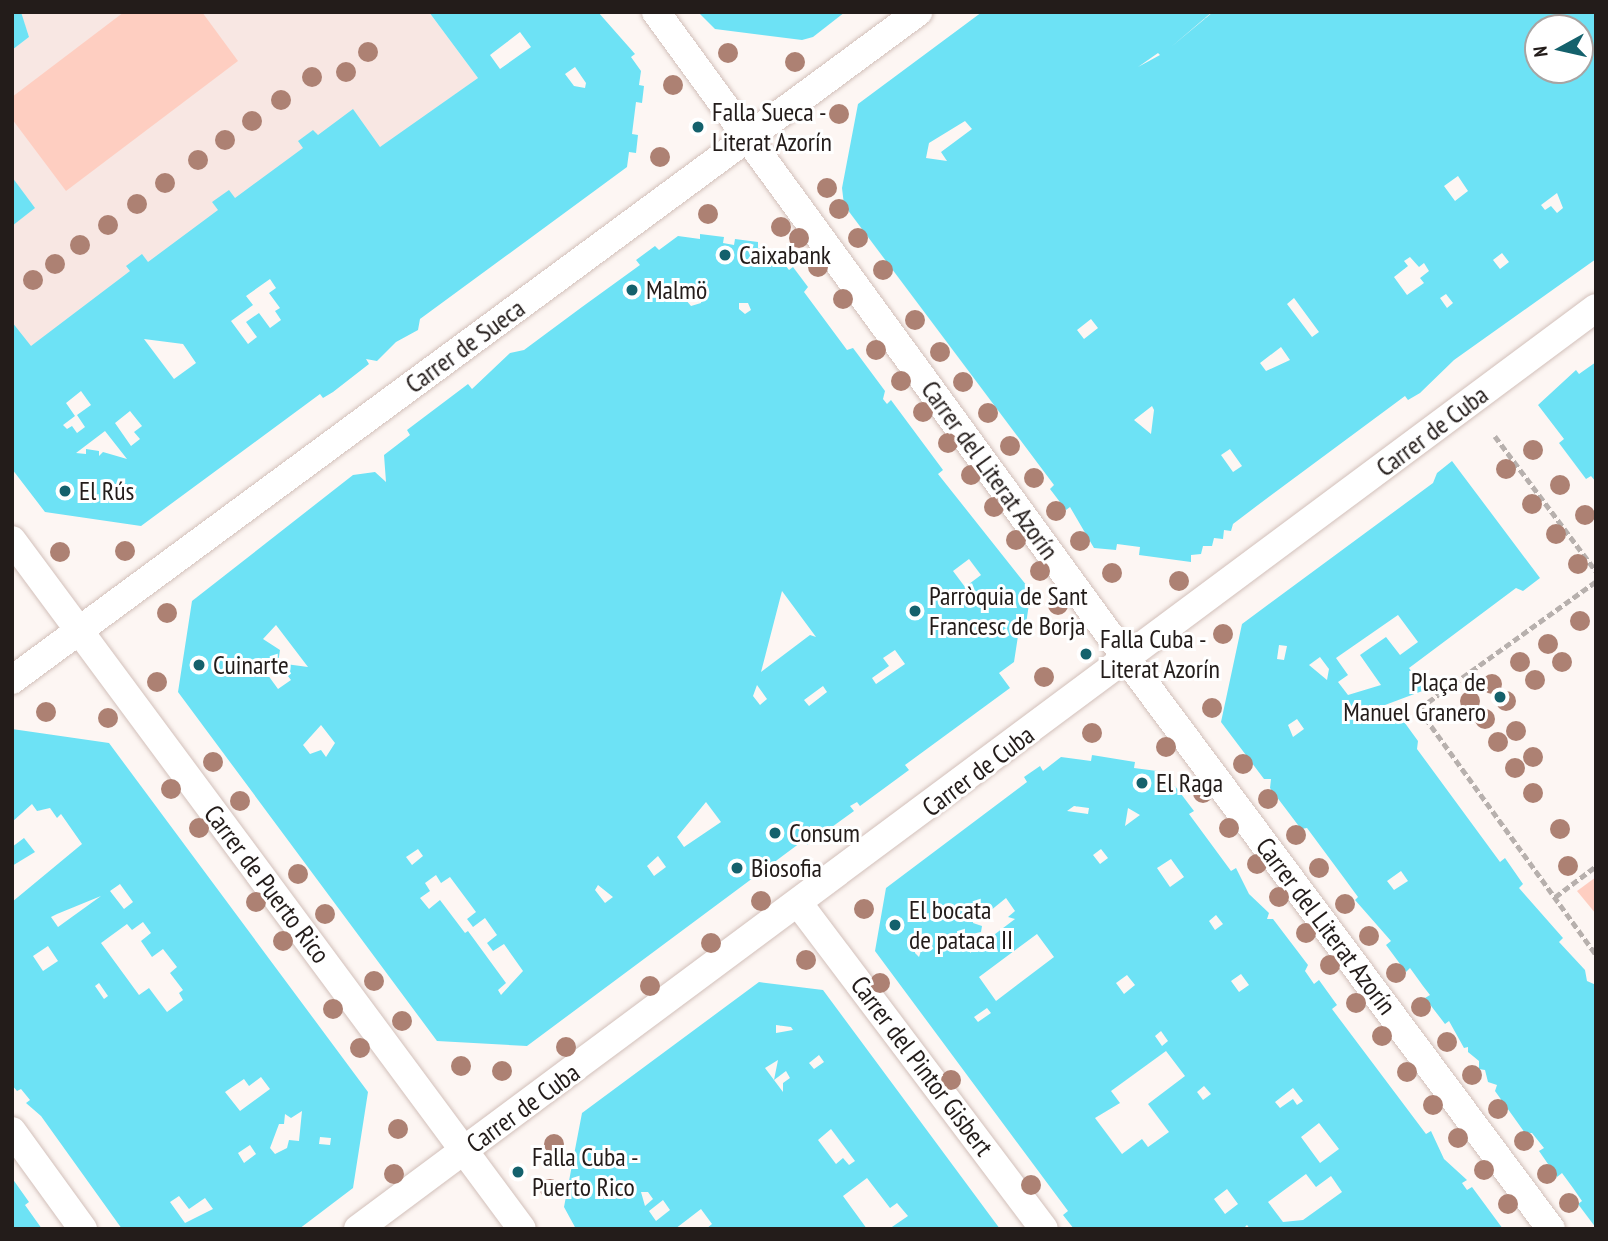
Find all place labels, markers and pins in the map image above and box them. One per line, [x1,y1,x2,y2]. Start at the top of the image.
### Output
place label: Falla Sueca - Literat Azorín [712,96,833,158]
marker: Falla Sueca - Literat Azorín [690,119,706,135]
place label: Caixabank [739,239,831,271]
marker: Caixabank [717,247,733,263]
place label: Malmö [646,274,707,306]
marker: Malmö [624,282,640,298]
place label: El Rús [79,475,134,507]
marker: El Rús [57,483,73,499]
place label: Parròquia de Sant Francesc de Borja [929,580,1088,642]
marker: Parròquia de Sant Francesc de Borja [907,603,923,619]
place label: Falla Cuba - Literat Azorín [1100,623,1221,684]
marker: Falla Cuba - Literat Azorín [1078,646,1094,662]
place label: Cuinarte [213,649,289,681]
marker: Cuinarte [191,657,207,673]
place label: Plaça de Manuel Granero [1343,666,1486,728]
marker: Plaça de Manuel Granero [1492,689,1508,705]
place label: El Raga [1156,767,1223,799]
marker: El Raga [1134,775,1150,791]
place label: Consum [789,817,860,849]
marker: Consum [767,825,783,841]
place label: Biosofia [751,852,822,884]
marker: Biosofia [729,860,745,876]
place label: El bocata de pataca II [909,894,1013,956]
marker: El bocata de pataca II [887,917,903,933]
place label: Falla Cuba - Puerto Rico [532,1141,639,1202]
marker: Falla Cuba - Puerto Rico [510,1164,526,1180]

